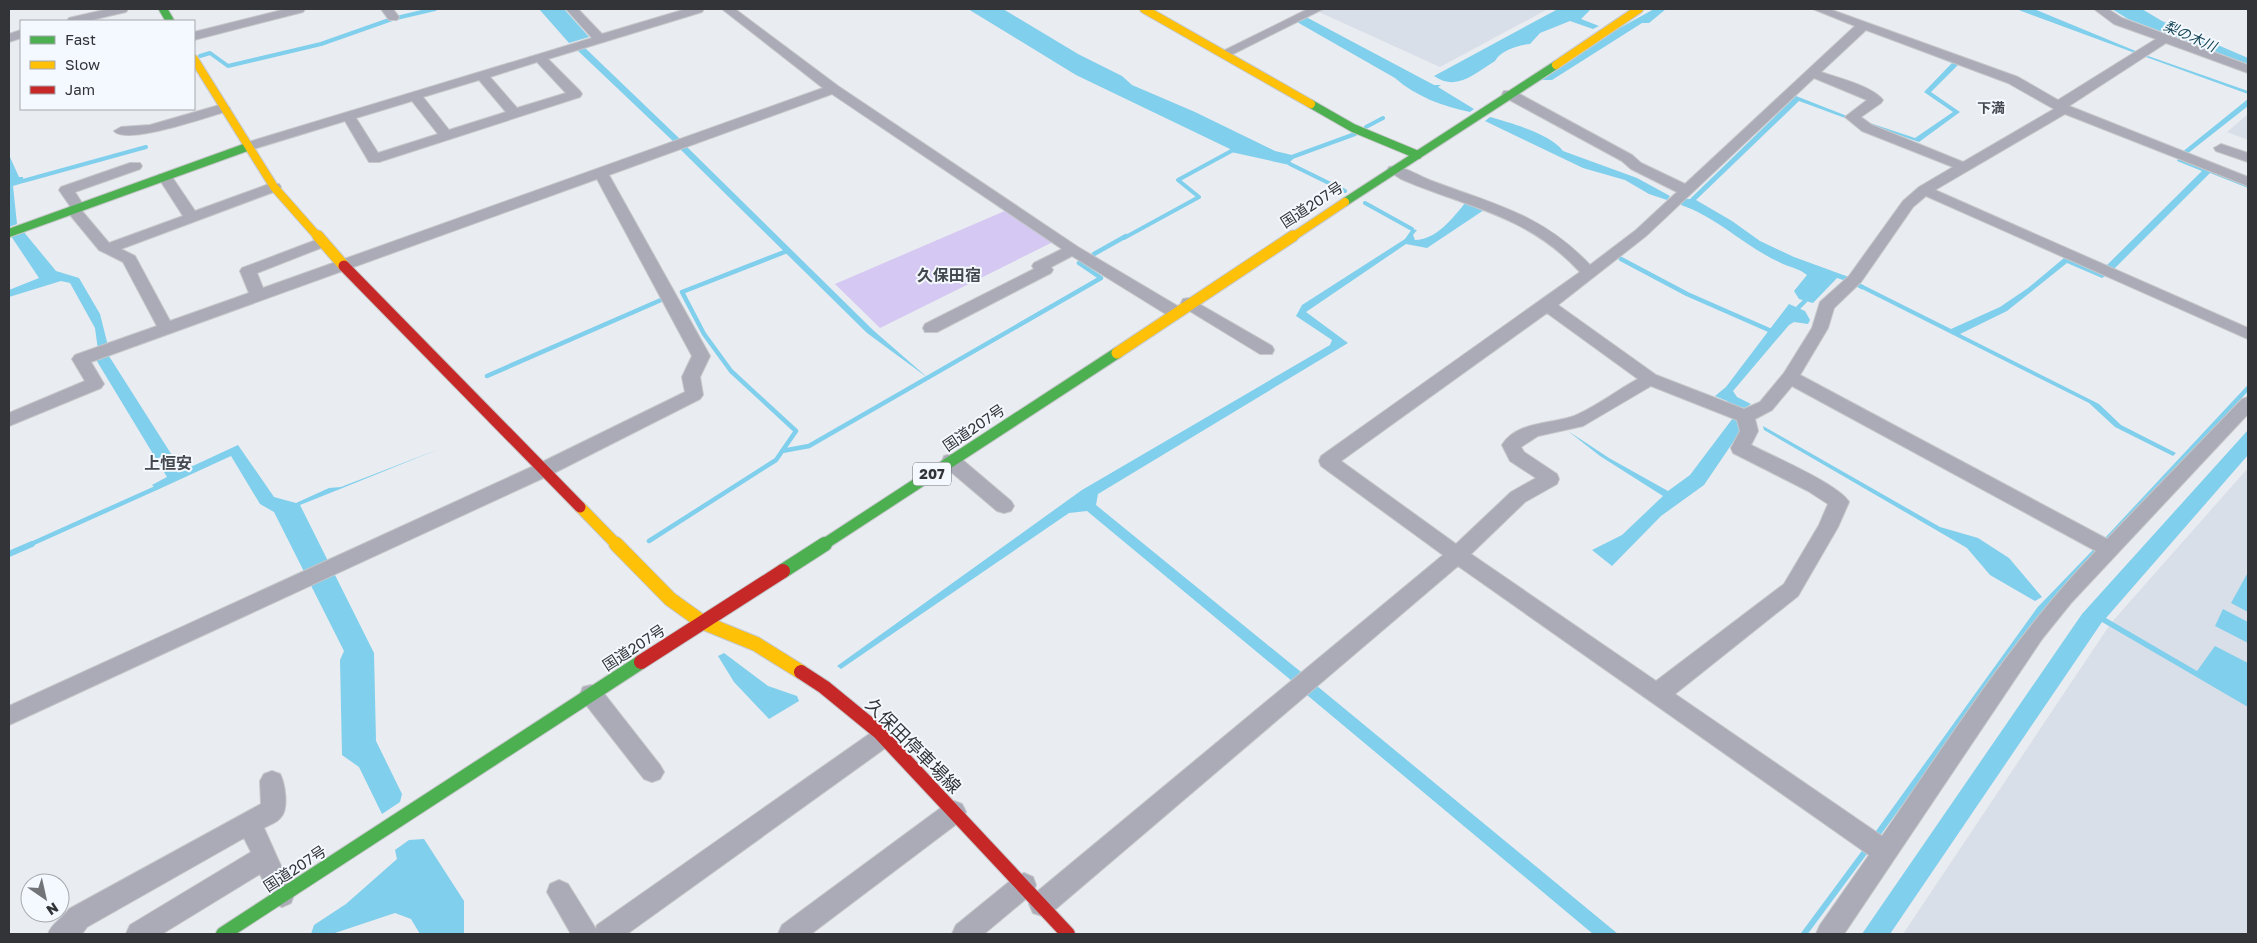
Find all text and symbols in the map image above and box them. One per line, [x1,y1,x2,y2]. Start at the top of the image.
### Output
water label: 梨の木川 [2161,16,2221,56]
legend [20,20,195,110]
text: Fast [65,30,96,48]
text: Slow [65,55,100,73]
text: Jam [65,80,95,98]
district label: 下満 [1977,99,2005,116]
street label: 国道207号 [1277,177,1346,231]
district label: 久保田宿 [917,265,981,285]
street label: 国道207号 [939,400,1008,454]
district label: 上恒安 [144,453,192,473]
road number: 207 [913,462,951,486]
street label: 国道207号 [599,620,668,674]
street label: 久保田停車場線 [861,693,966,798]
street label: 国道207号 [260,841,329,895]
north arrow [20,873,70,923]
text: N [43,899,62,919]

